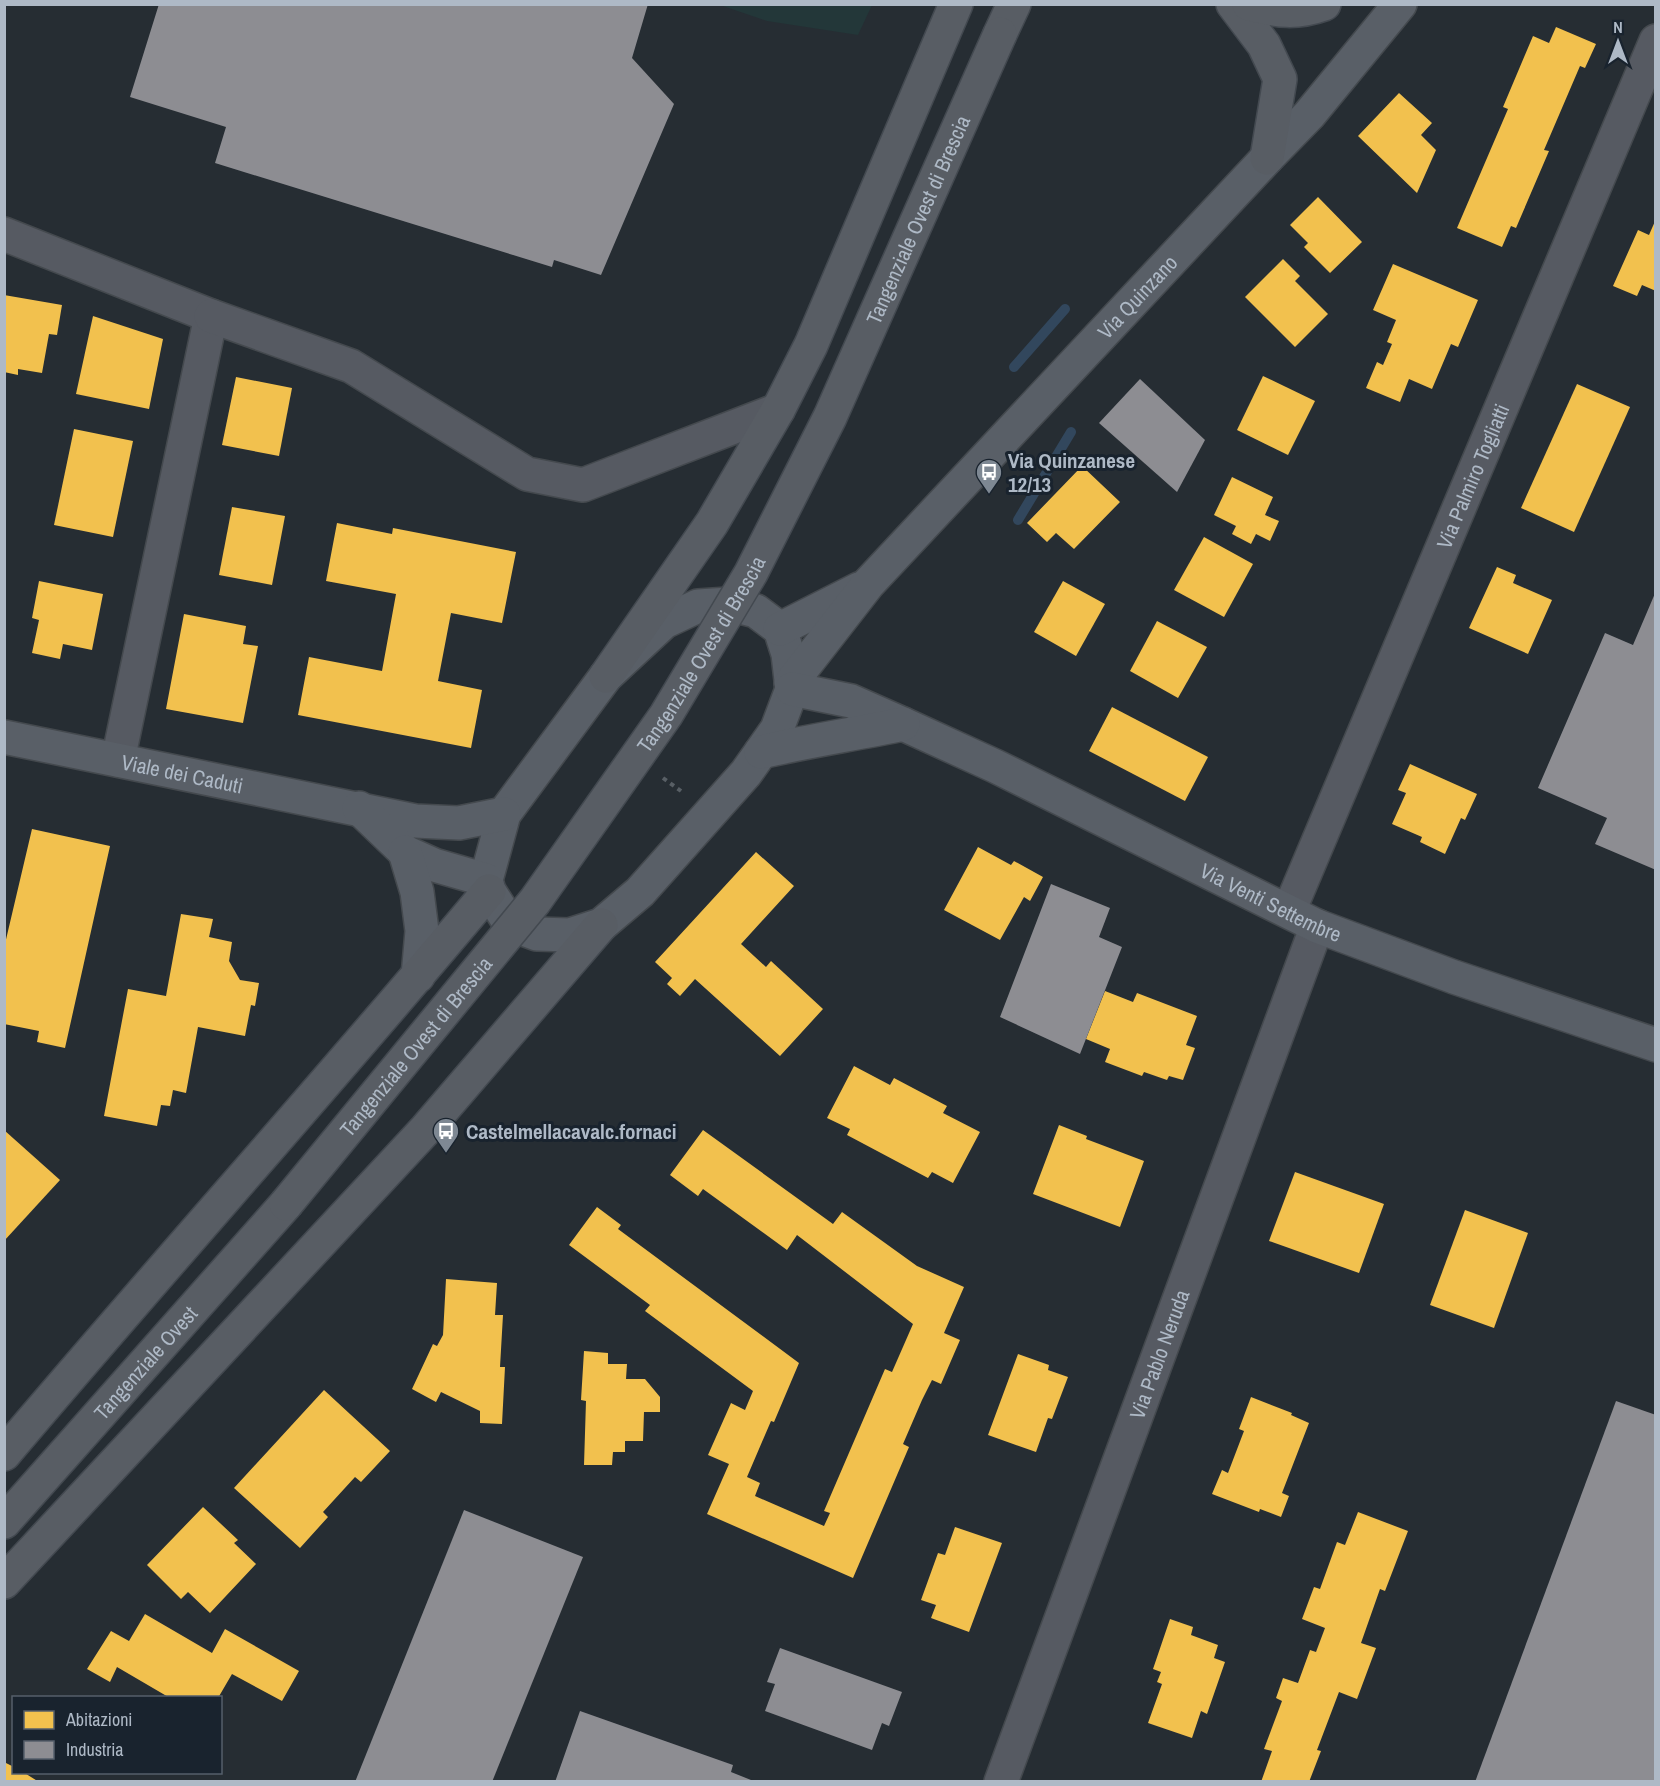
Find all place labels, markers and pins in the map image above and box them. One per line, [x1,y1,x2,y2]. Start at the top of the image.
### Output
place label: Via Quinzanese 12/13 [1008,446,1135,499]
bus stop icon: Via Quinzanese 12/13 [974,457,1004,495]
bus stop icon: Castelmellacavalc.fornaci [431,1116,461,1154]
place label: Castelmellacavalc.fornaci [466,1117,677,1146]

